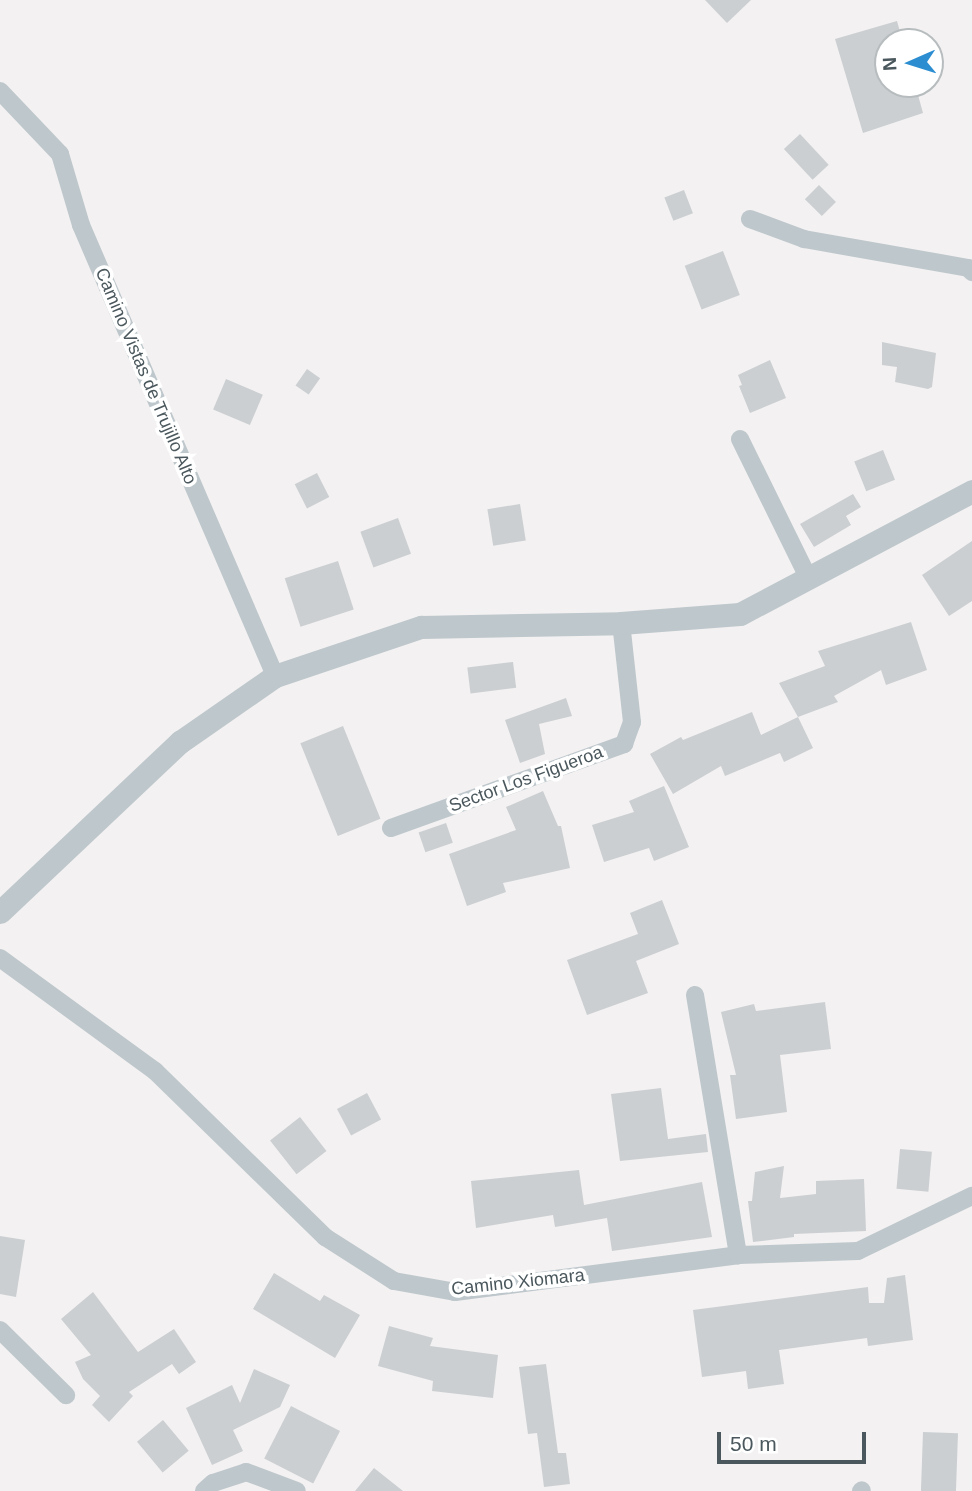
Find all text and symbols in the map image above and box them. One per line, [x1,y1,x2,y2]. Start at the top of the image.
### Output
north arrow [874,28,944,98]
text: N [879,57,900,71]
street label: Camino Vistas de Trujillo Alto [90,264,202,488]
street label: Sector Los Figueroa [446,741,606,817]
street label: Camino Xiomara [450,1264,586,1300]
scale bar [720,1418,869,1462]
text: 50 m [730,1432,777,1455]

